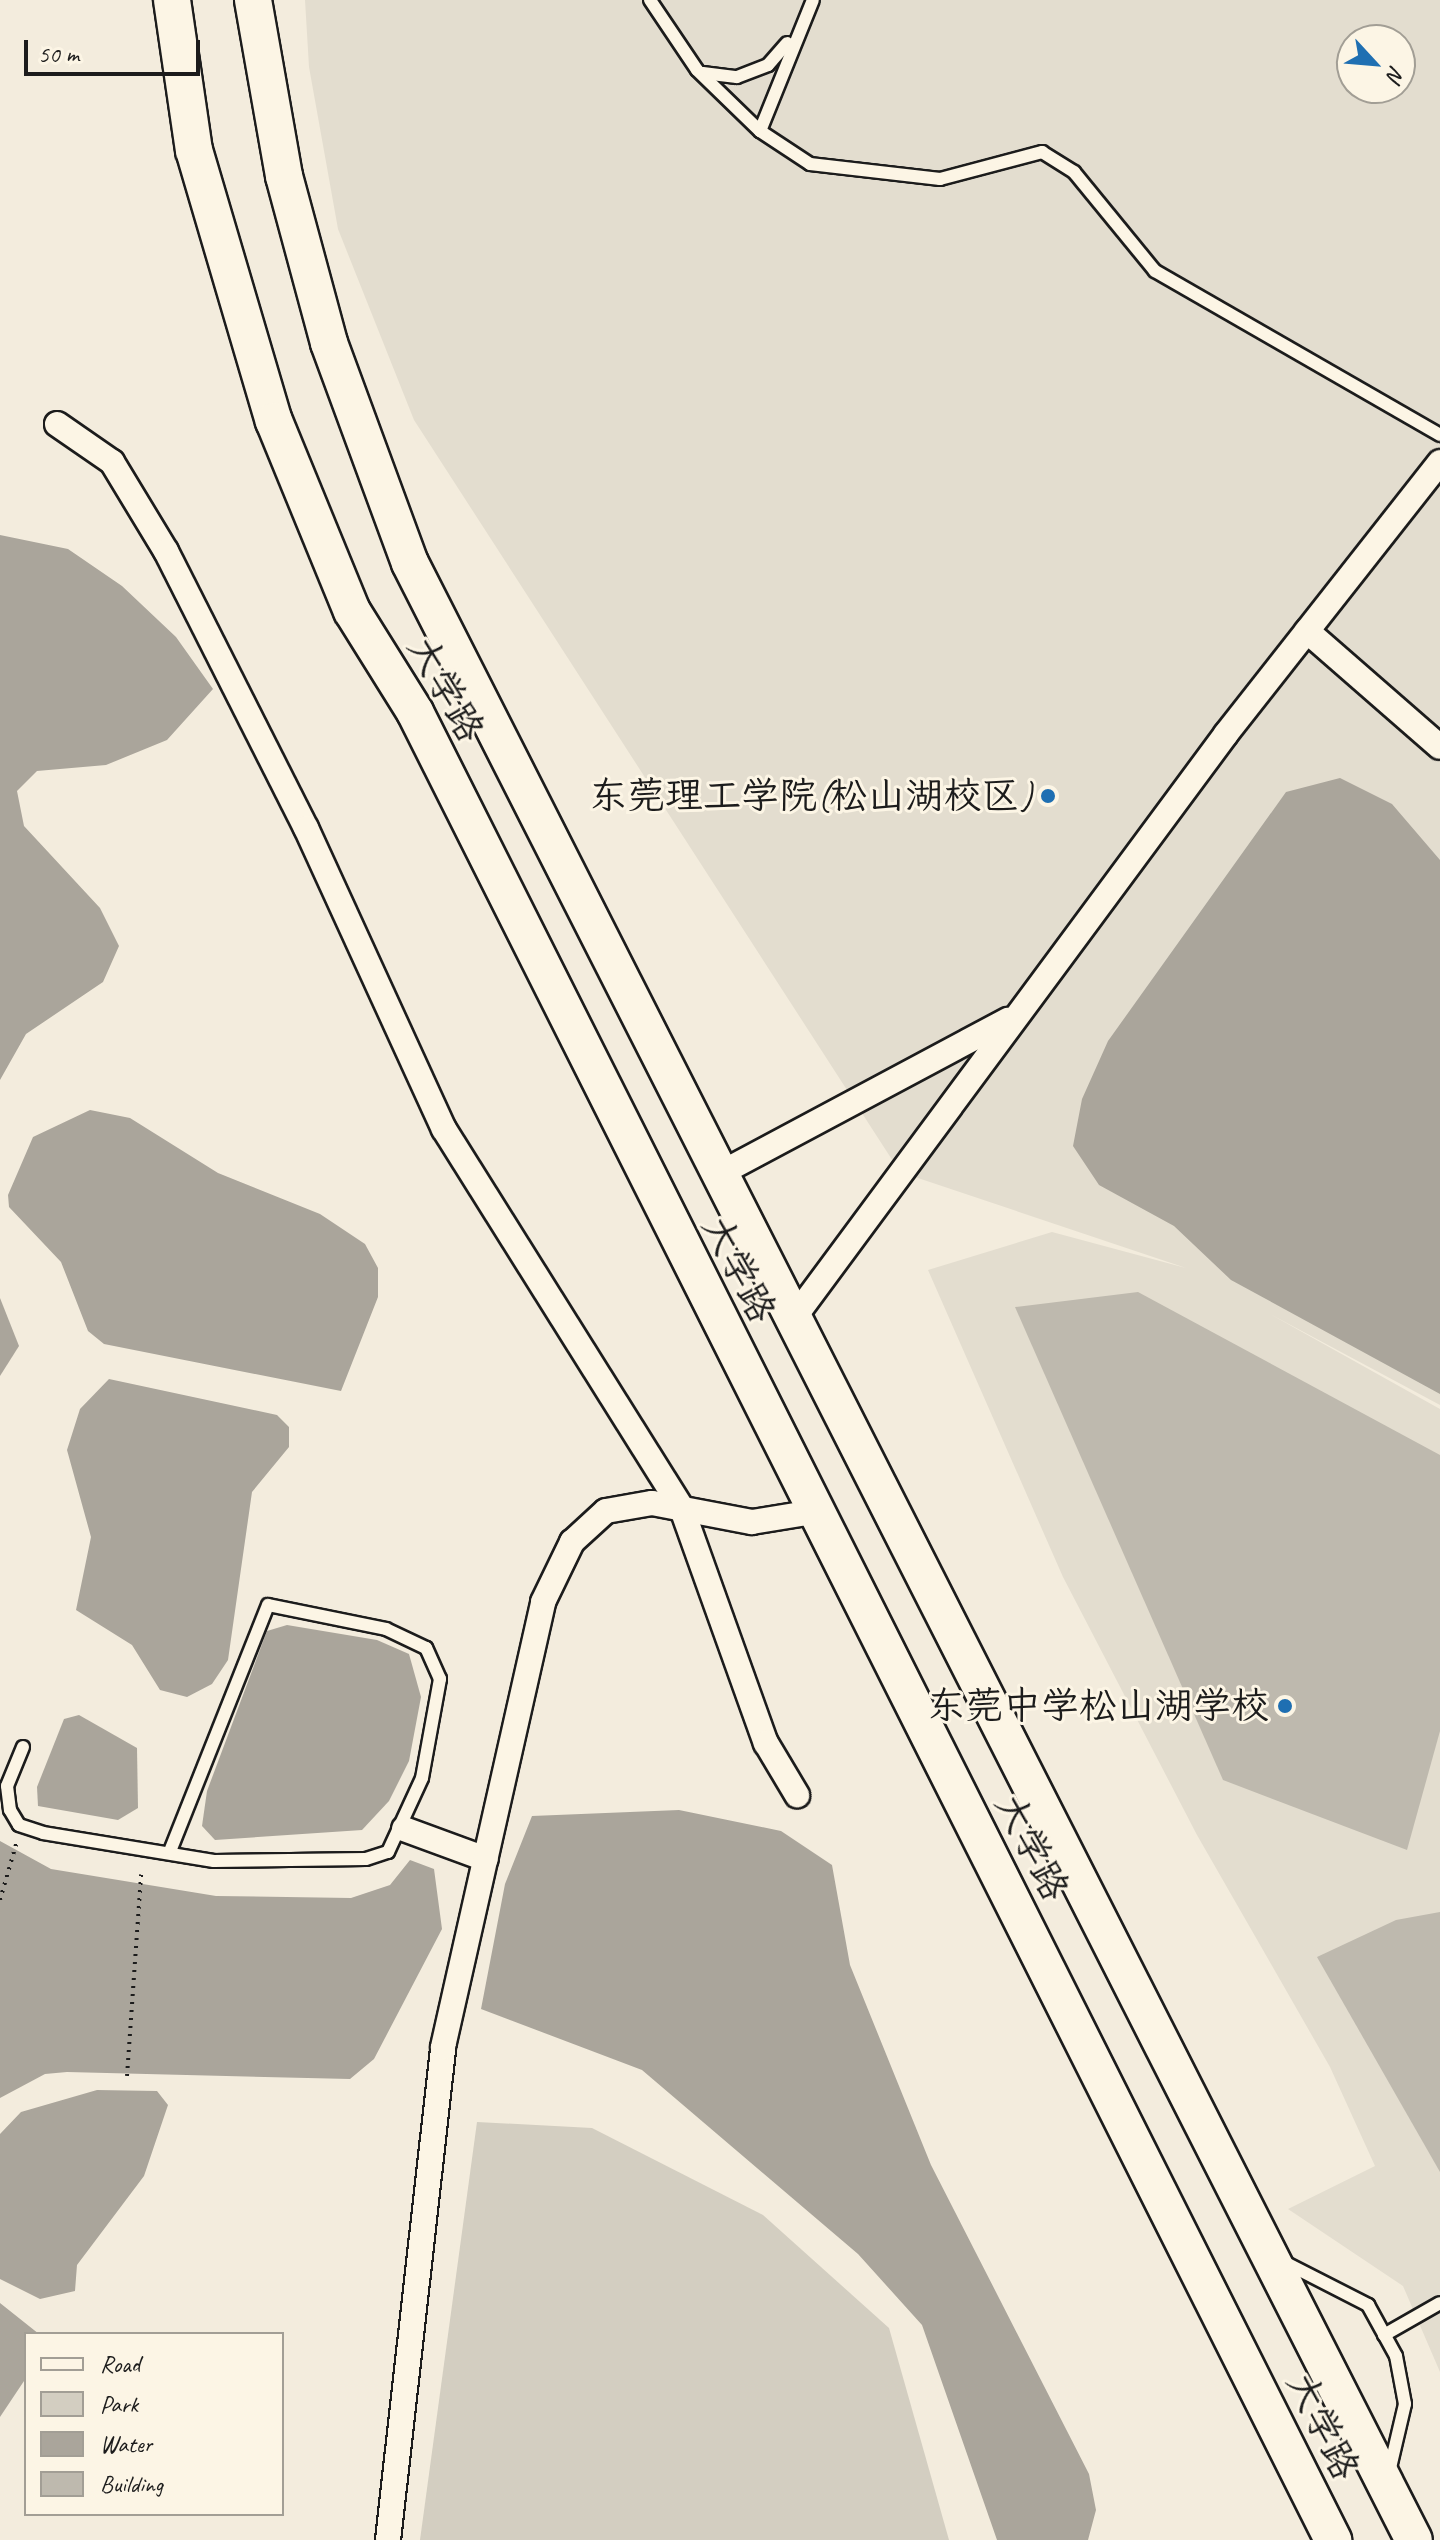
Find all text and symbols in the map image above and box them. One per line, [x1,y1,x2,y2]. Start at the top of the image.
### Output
scale bar [28,24,204,74]
north arrow [1336,24,1416,104]
text: 50 m [38,39,79,69]
text: N [1380,61,1411,86]
street label: 大学路 [398,628,494,750]
place label: 东莞理工学院(松山湖校区) [589,773,1032,819]
marker: 东莞理工学院(松山湖校区) [1039,787,1057,805]
street label: 大学路 [693,1208,785,1330]
place label: 东莞中学松山湖学校 [927,1683,1269,1729]
marker: 东莞中学松山湖学校 [1276,1697,1294,1715]
street label: 大学路 [986,1786,1078,1908]
legend [24,2332,284,2516]
text: Road [100,2349,140,2379]
street label: 大学路 [1278,2365,1368,2487]
text: Park [100,2389,138,2419]
text: Water [100,2429,152,2459]
text: Building [100,2469,163,2499]

